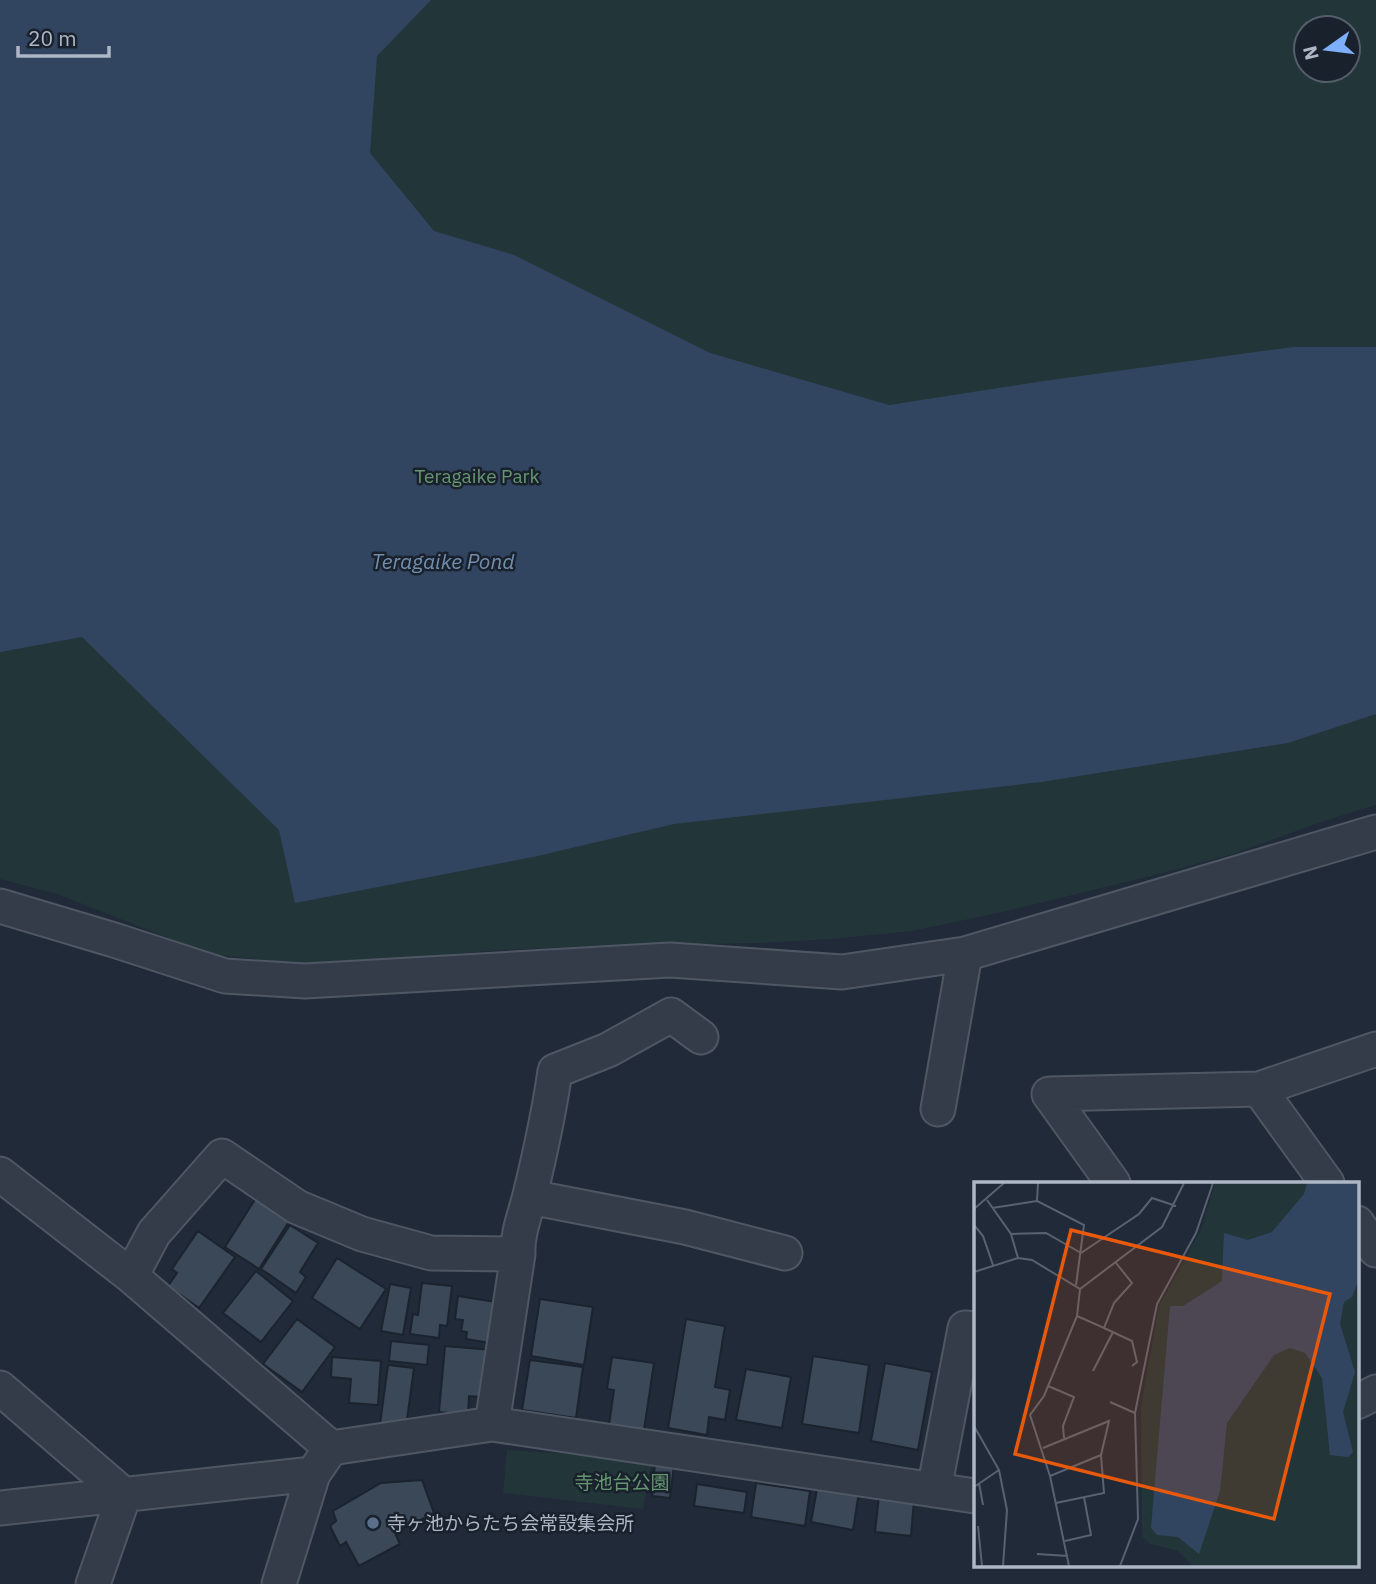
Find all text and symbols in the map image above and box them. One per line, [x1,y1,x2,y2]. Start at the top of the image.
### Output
scale bar [18,14,108,58]
north arrow [1292,14,1362,84]
text: 20 m [28,24,77,52]
text: N [1297,44,1324,63]
park label: Teragaike Park [414,464,540,488]
water label: Teragaike Pond [371,547,515,575]
inset map [974,1182,1358,1566]
park label: 寺池台公園 [574,1470,670,1494]
place label: 寺ヶ池からたち会常設集会所 [387,1511,634,1535]
marker: 寺ヶ池からたち会常設集会所 [365,1515,381,1531]

